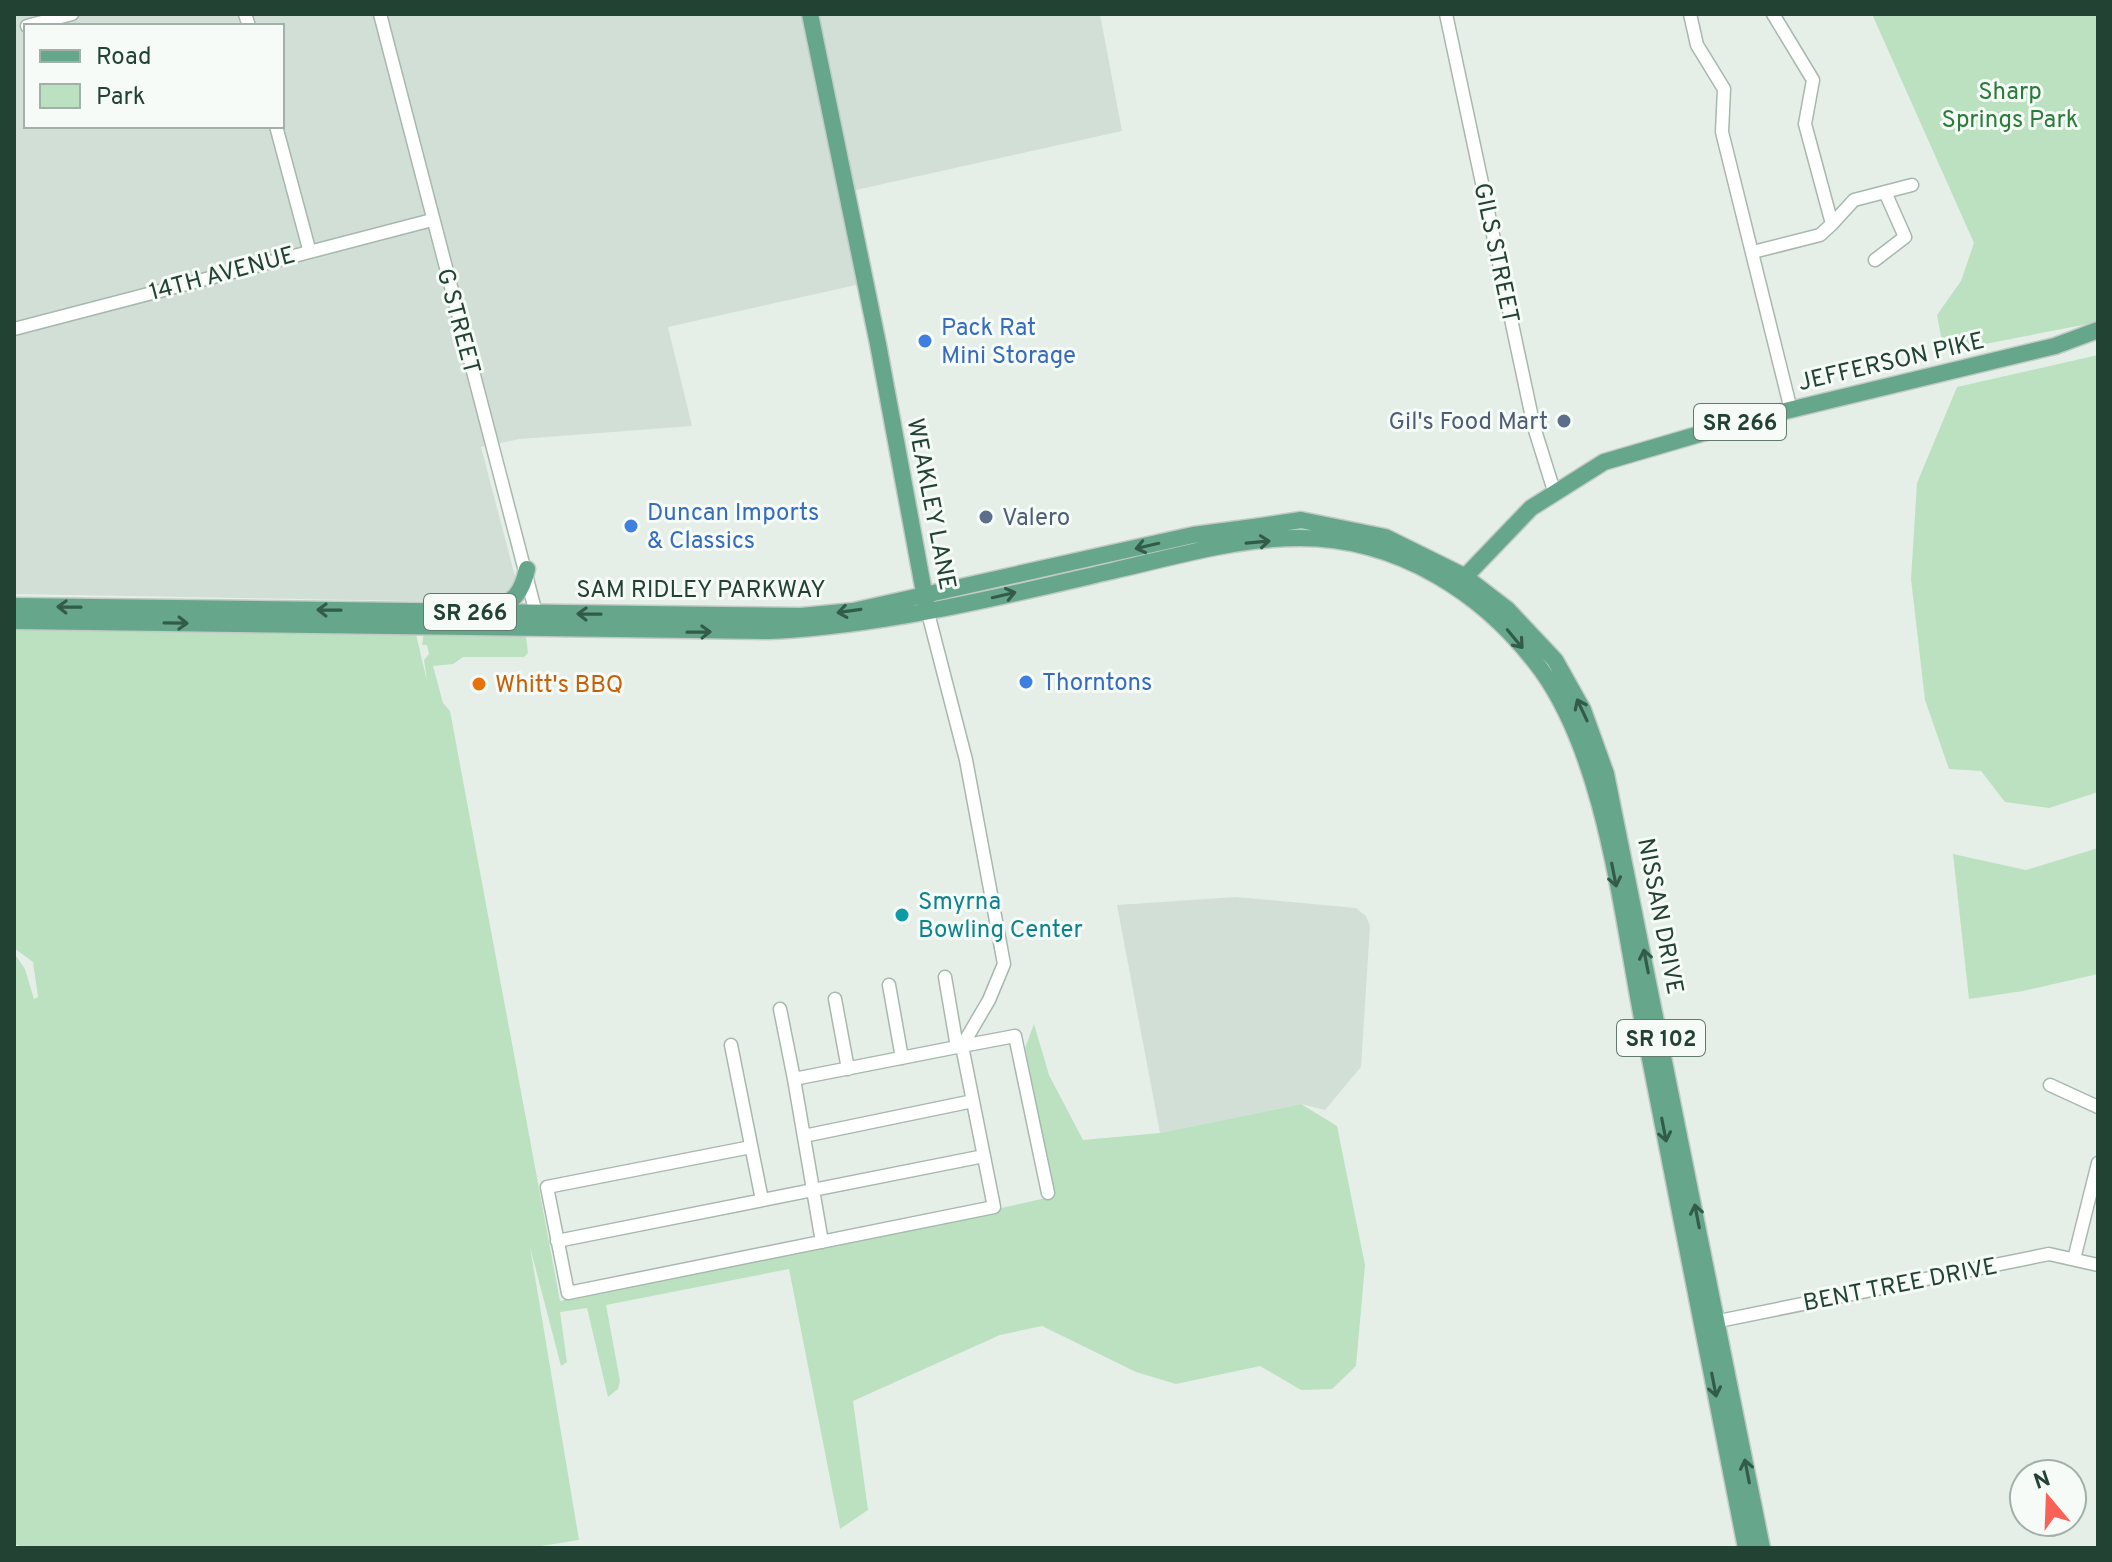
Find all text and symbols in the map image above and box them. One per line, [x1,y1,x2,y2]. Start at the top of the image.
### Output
legend [24,24,284,128]
text: Road [96,43,152,73]
park label: Sharp Springs Park [1942,78,2078,136]
text: Park [96,83,146,113]
street label: GILS STREET [1466,180,1525,326]
street label: 14TH AVENUE [146,241,299,309]
street label: G STREET [429,265,486,378]
place label: Pack Rat Mini Storage [941,314,1076,372]
street label: JEFFERSON PIKE [1795,327,1988,399]
marker: Pack Rat Mini Storage [916,332,934,350]
road number: SR 266 [1694,404,1786,440]
place label: Gil's Food Mart [1389,408,1548,438]
marker: Gil's Food Mart [1555,412,1573,430]
street label: WEAKLEY LANE [899,416,961,593]
place label: Duncan Imports & Classics [647,499,819,557]
place label: Valero [1002,504,1070,534]
marker: Valero [977,508,995,526]
marker: Duncan Imports & Classics [622,517,640,535]
one-way arrow [1244,534,1271,549]
one-way arrow [1135,539,1161,554]
street label: SAM RIDLEY PARKWAY [576,576,826,606]
one-way arrow [990,587,1016,602]
road number: SR 266 [424,594,516,630]
one-way arrow [56,599,83,615]
one-way arrow [316,602,343,618]
one-way arrow [836,604,862,619]
one-way arrow [576,606,603,622]
one-way arrow [162,615,189,631]
one-way arrow [685,624,712,640]
one-way arrow [1506,628,1524,649]
place label: Thorntons [1042,669,1152,699]
place label: Whitt's BBQ [495,671,623,701]
marker: Thorntons [1017,673,1035,691]
marker: Whitt's BBQ [470,675,488,693]
one-way arrow [1574,698,1589,722]
street label: NISSAN DRIVE [1629,836,1689,997]
one-way arrow [1607,862,1622,887]
place label: Smyrna Bowling Center [918,888,1083,946]
marker: Smyrna Bowling Center [893,906,911,924]
one-way arrow [1638,949,1653,975]
road number: SR 102 [1617,1020,1705,1056]
one-way arrow [1657,1117,1672,1142]
one-way arrow [1688,1204,1703,1230]
street label: BENT TREE DRIVE [1801,1252,2000,1319]
one-way arrow [1707,1372,1722,1398]
north arrow [2008,1458,2088,1538]
one-way arrow [1739,1459,1754,1485]
text: N [2030,1466,2054,1497]

